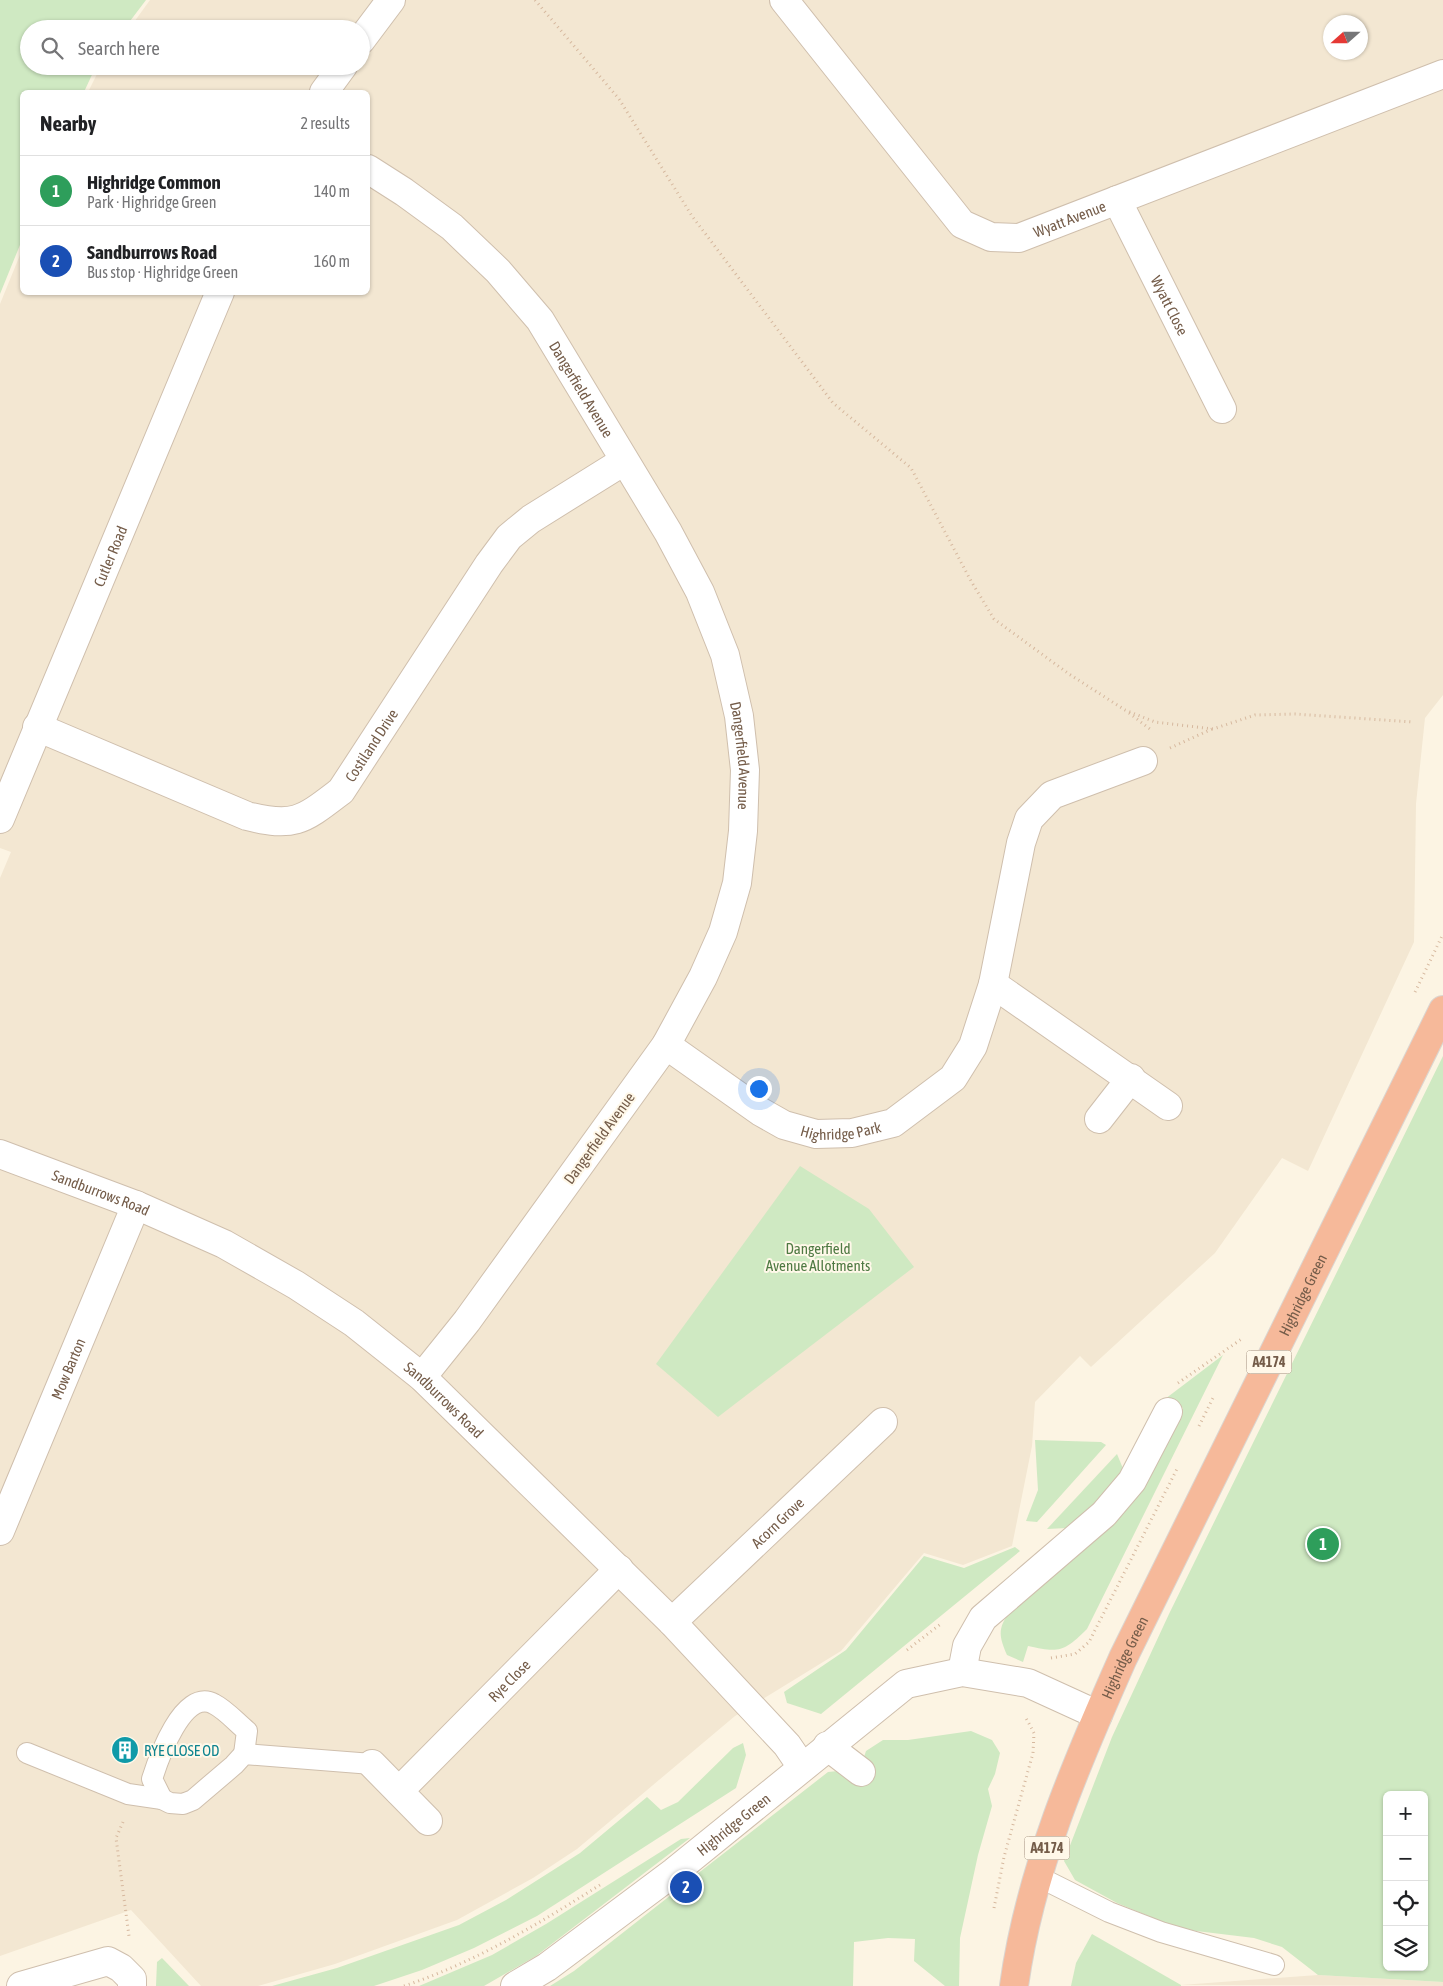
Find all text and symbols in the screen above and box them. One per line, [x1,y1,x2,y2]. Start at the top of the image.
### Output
north arrow [1323,15,1368,60]
search box [20,20,370,75]
icon: search [38,34,66,62]
text: Search here [78,37,160,59]
text: Nearby [40,111,96,135]
text: 2 results [300,114,350,132]
text: Highridge Common [87,171,221,193]
text: 1 [52,182,60,200]
text: 140 m [314,182,350,200]
text: Park · Highridge Green [87,193,217,211]
street label: Wyatt Avenue [1031,197,1108,240]
text: Sandburrows Road [87,241,217,263]
text: 2 [52,252,60,270]
text: 160 m [314,252,350,270]
text: Bus stop · Highridge Green [87,263,238,281]
street label: Wyatt Close [1148,273,1192,338]
street label: Dangerfield Avenue [546,338,617,440]
street label: Cutler Road [90,523,130,589]
street label: Dangerfield Avenue [727,700,754,810]
street label: Costiland Drive [341,705,401,785]
your location [746,1076,772,1102]
street label: Dangerfield Avenue [560,1089,638,1187]
street label: Highridge Park [799,1118,883,1143]
street label: Sandburrows Road [50,1166,152,1219]
park label: Dangerfield Avenue Allotments [766,1240,870,1274]
street label: Highridge Green [1275,1251,1330,1338]
street label: Mow Barton [47,1335,88,1402]
road number: A4174 [1246,1350,1292,1374]
street label: Sandburrows Road [401,1358,487,1441]
street label: Acorn Grove [747,1493,807,1551]
pin: 1 [1307,1525,1339,1563]
street label: Highridge Green [1098,1613,1151,1701]
street label: Rye Close [484,1656,533,1705]
building icon: RYE CLOSE OD [110,1735,140,1765]
place label: RYE CLOSE OD [144,1742,219,1759]
street label: Highridge Green [693,1789,773,1859]
map controls [1383,1791,1428,1971]
button: + [1383,1791,1428,1836]
road number: A4174 [1024,1836,1070,1860]
button: − [1383,1836,1428,1881]
pin: 2 [670,1868,702,1906]
button: locate [1383,1881,1428,1926]
button: layers [1383,1926,1428,1971]

